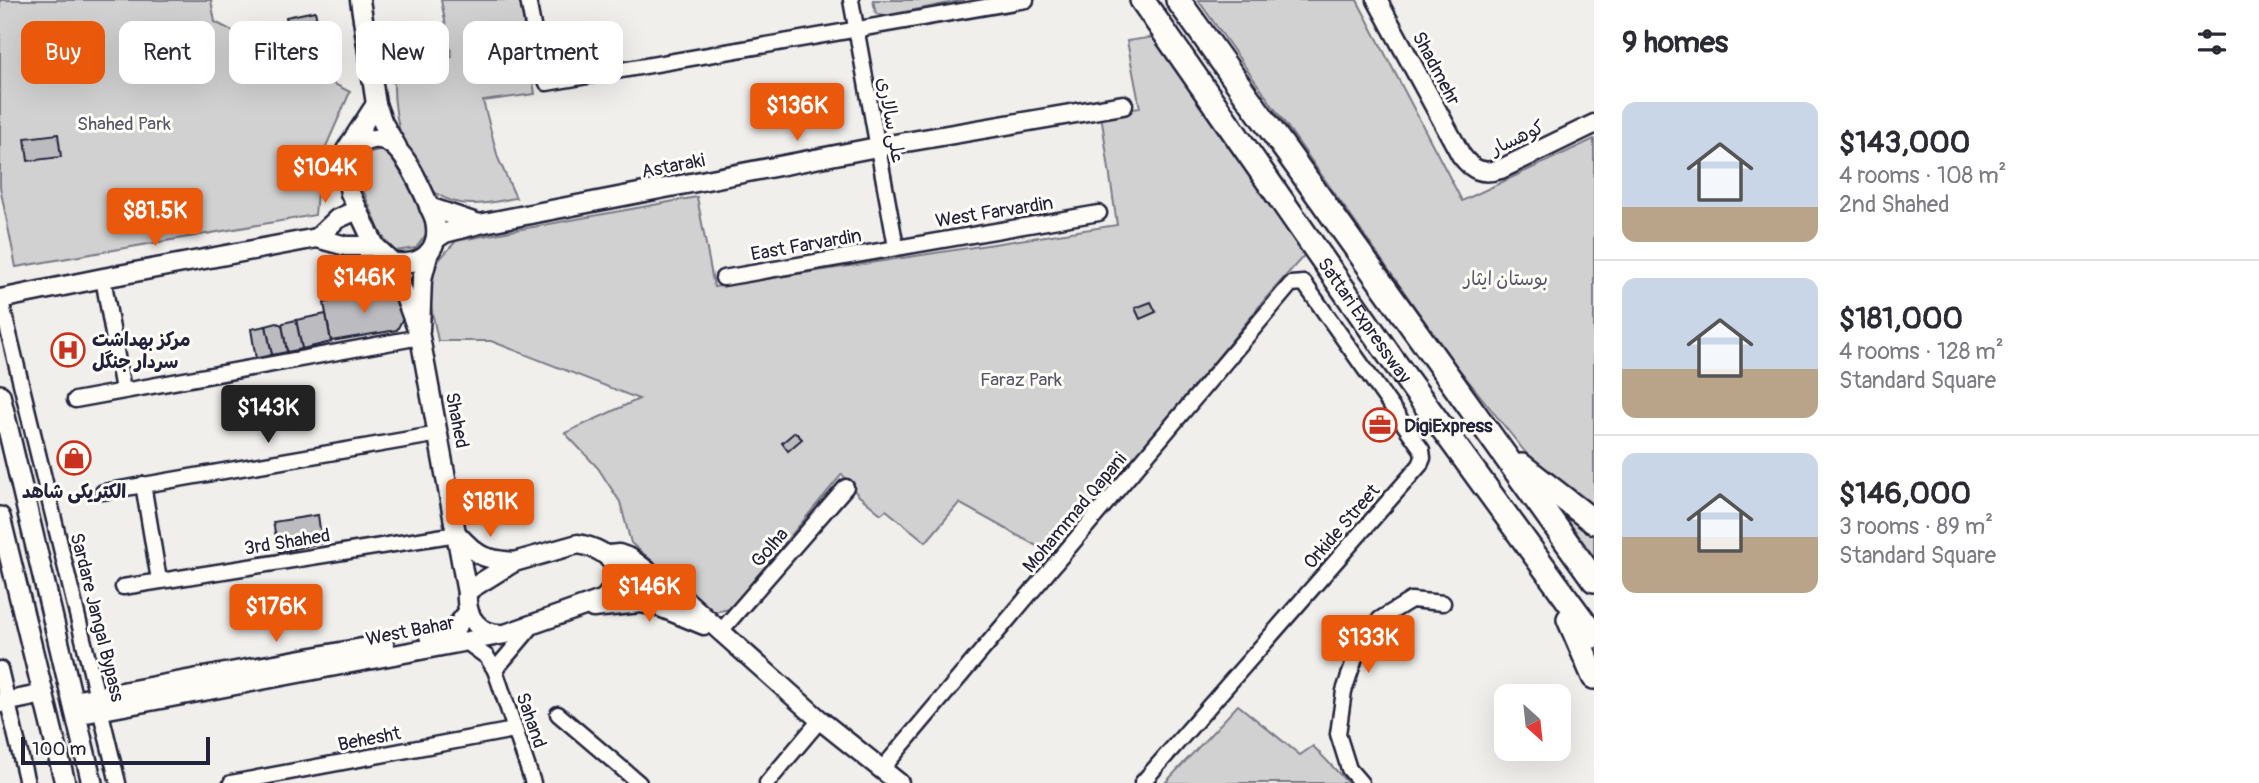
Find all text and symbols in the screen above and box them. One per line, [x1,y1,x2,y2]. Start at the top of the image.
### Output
chip: Buy [21,21,105,84]
chip: Rent [119,21,215,84]
chip: Filters [229,21,342,84]
chip: New [356,21,449,84]
chip: Apartment [463,21,623,84]
icon: filters [2193,23,2231,61]
text: 9 homes [1622,24,1728,61]
street label: Shadmehr [1407,27,1466,110]
street label: علی سالاری [872,75,910,165]
pin: $136K [748,83,846,143]
text: $136K [766,91,828,120]
park label: Shahed Park [77,112,171,136]
street label: کوهسار [1485,115,1548,162]
text: $143,000 [1839,124,1970,161]
icon: home [1678,130,1762,214]
pin: $104K [276,146,374,205]
street label: Astaraki [639,148,707,184]
text: $104K [293,153,357,182]
text: 4 rooms · 108 m² [1839,161,2006,190]
pin: $81.5K [98,188,212,248]
text: 2nd Shahed [1839,190,1949,219]
street label: West Farvardin [934,191,1055,233]
text: $81.5K [123,196,187,225]
street label: East Farvardin [749,223,863,267]
street label: Sattari Expressway [1312,253,1416,388]
pin: $146K [315,256,413,315]
text: $146K [333,263,395,292]
park label: بوستان ایثار [1462,267,1548,291]
text: $181,000 [1839,300,1963,337]
icon: home [1678,306,1762,390]
place label: مرکز بهداشت سردار جنگل [92,328,191,374]
hospital icon: مرکز بهداشت سردار جنگل [49,331,87,369]
text: 4 rooms · 128 m² [1839,337,2004,366]
text: Standard Square [1839,366,1996,395]
park label: Faraz Park [980,368,1062,392]
pin: $143K [219,386,317,445]
street label: Shahed [440,390,474,450]
text: $143K [237,393,299,422]
office icon: DigiExpress [1361,406,1399,444]
place label: DigiExpress [1404,414,1493,438]
shop icon: الکتریکی شاهد [55,439,93,477]
street label: Mohammad Qapani [1018,448,1132,578]
text: $146,000 [1839,475,1971,512]
street label: Orkide Street [1298,479,1385,574]
place label: الکتریکی شاهد [22,480,126,504]
pin: $181K [441,480,539,539]
icon: home [1678,481,1762,565]
text: $181K [462,487,518,516]
text: 3 rooms · 89 m² [1839,512,1993,541]
street label: 3rd Shahed [242,523,332,561]
street label: Golha [746,523,794,573]
street label: Sardare Jangal Bypass [64,530,130,705]
text: Standard Square [1839,541,1996,570]
pin: $146K [600,564,698,624]
text: $146K [618,572,680,601]
pin: $176K [227,584,325,644]
text: $176K [246,592,306,621]
street label: West Bahar [364,611,457,651]
pin: $133K [1319,616,1417,675]
text: $133K [1338,623,1399,652]
north arrow [1494,684,1572,761]
map controls [1494,684,1571,761]
street label: Sahand [510,689,552,751]
street label: Behesht [336,721,403,757]
scale bar [21,734,210,766]
text: 100 m [32,737,86,761]

